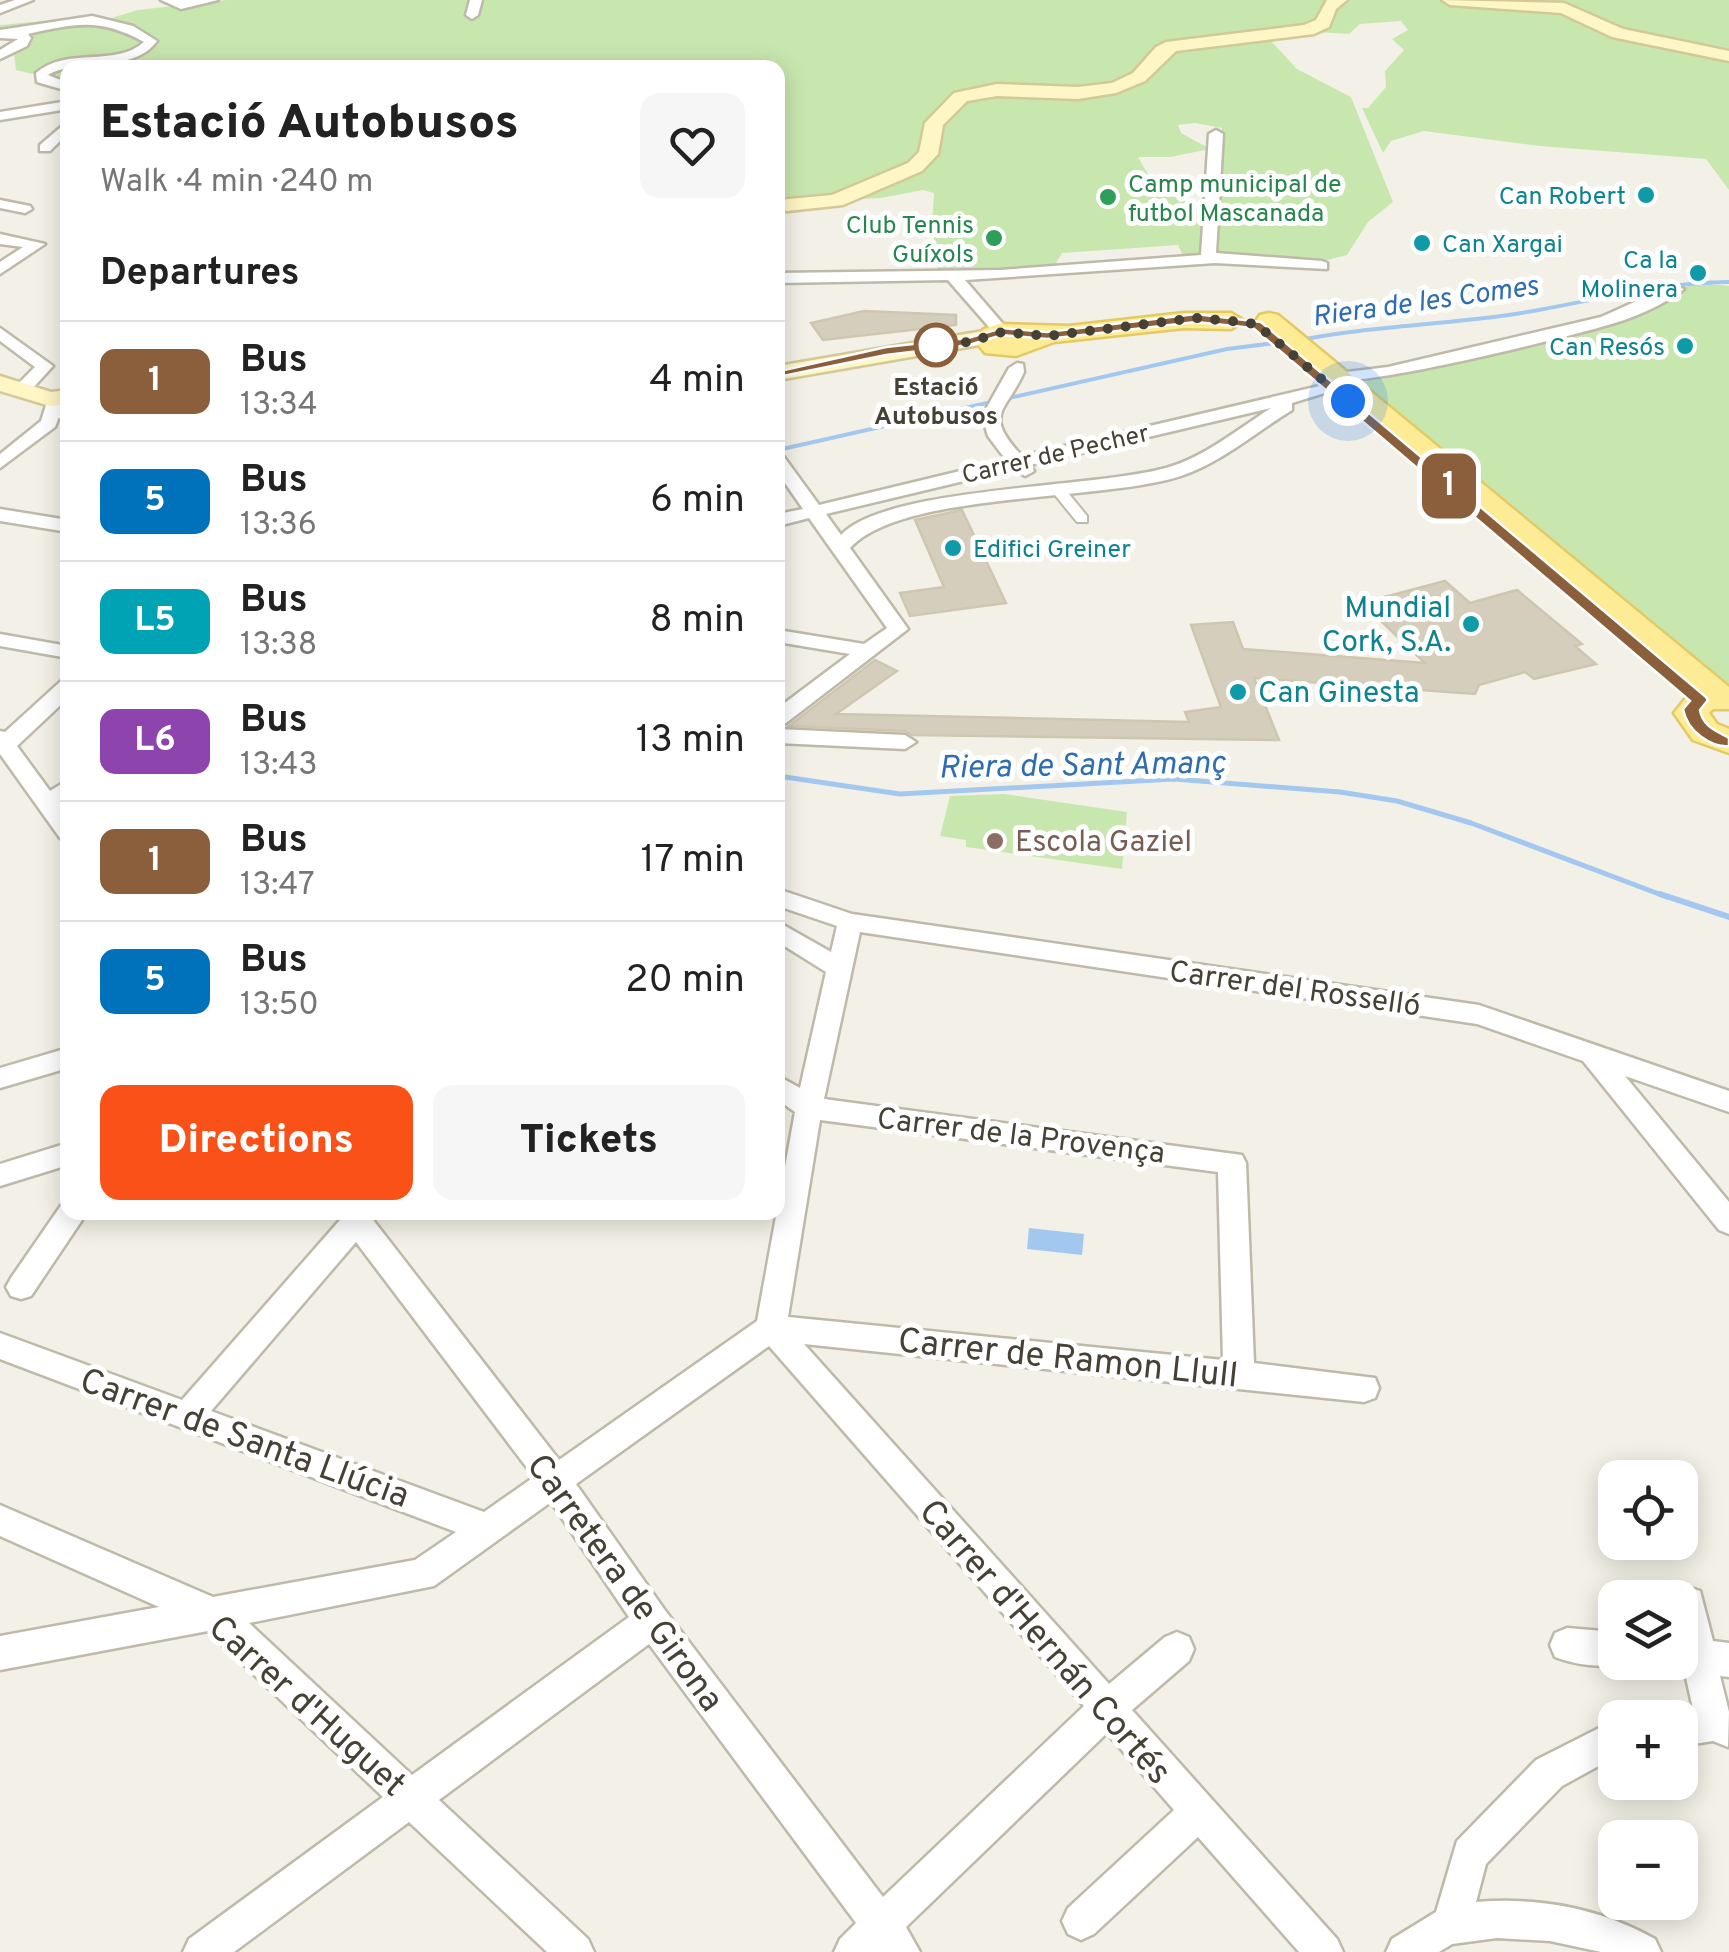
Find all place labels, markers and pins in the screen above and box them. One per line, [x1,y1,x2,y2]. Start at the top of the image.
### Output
place label: Camp municipal de futbol Mascanada [1128,170,1341,231]
place label: Can Robert [1499,182,1626,214]
marker: Can Robert [1635,184,1657,206]
marker: Camp municipal de futbol Mascanada [1097,186,1119,208]
place label: Club Tennis Guíxols [846,211,974,272]
marker: Club Tennis Guíxols [983,227,1005,249]
place label: Can Xargai [1442,230,1563,262]
marker: Can Xargai [1411,232,1433,254]
place label: Ca la Molinera [1580,246,1678,307]
marker: Ca la Molinera [1687,262,1709,284]
marker: Estació Autobusos [915,324,957,366]
place label: Can Resós [1549,333,1665,365]
marker: Can Resós [1674,335,1696,357]
place label: Estació Autobusos [874,373,998,434]
place label: Edifici Greiner [973,535,1131,567]
marker: Edifici Greiner [942,537,964,559]
place label: Mundial Cork, S.A. [1322,591,1451,662]
marker: Mundial Cork, S.A. [1460,613,1482,635]
place label: Can Ginesta [1258,676,1420,713]
marker: Can Ginesta [1227,681,1249,703]
place label: Escola Gaziel [1015,825,1192,862]
marker: Escola Gaziel [984,830,1006,852]

